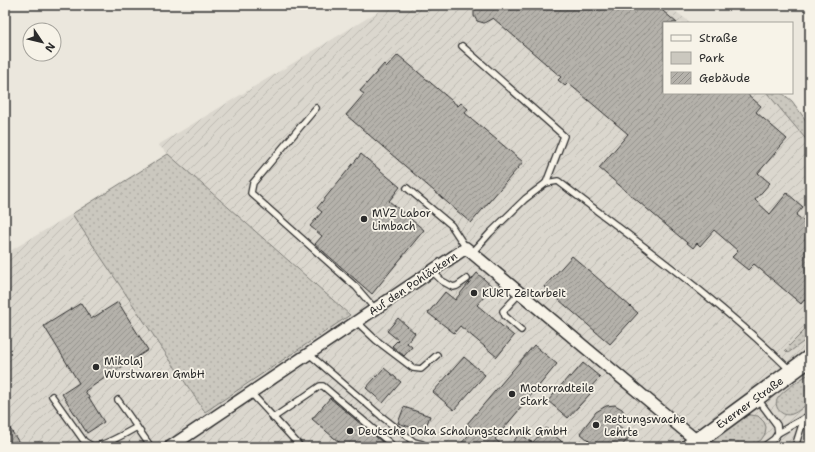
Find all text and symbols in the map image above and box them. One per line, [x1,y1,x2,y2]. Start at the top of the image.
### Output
north arrow [22,22,62,62]
legend [663,22,793,94]
text: Straße [699,30,738,46]
text: N [41,40,58,56]
text: Park [699,50,725,66]
text: Gebäude [699,70,750,86]
place label: MVZ Labor Limbach [372,206,431,234]
marker: MVZ Labor Limbach [359,214,369,224]
street label: Auf den Pohläckern [366,249,460,319]
place label: KURT Zeitarbeit [482,286,566,301]
marker: KURT Zeitarbeit [469,288,479,298]
place label: Mikolaj Wurstwaren GmbH [104,354,205,382]
marker: Mikolaj Wurstwaren GmbH [91,362,101,372]
street label: Everner Straße [713,373,787,433]
place label: Motorradteile Stark [520,381,594,409]
marker: Motorradteile Stark [507,389,517,399]
place label: Rettungswache Lehrte [604,412,686,440]
marker: Rettungswache Lehrte [591,420,601,430]
place label: Deutsche Doka Schalungstechnik GmbH [358,424,567,439]
marker: Deutsche Doka Schalungstechnik GmbH [345,426,355,436]

